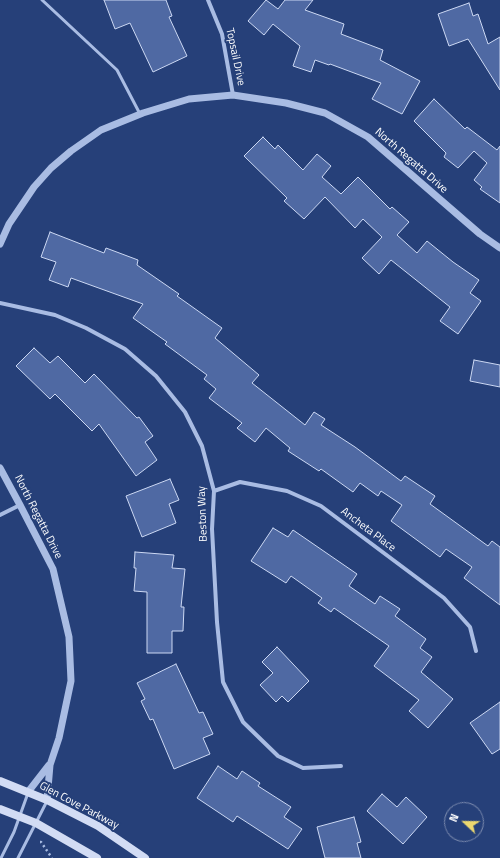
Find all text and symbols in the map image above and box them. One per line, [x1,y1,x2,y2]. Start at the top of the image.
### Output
street label: Topsail Drive [222,27,248,87]
street label: North Regatta Drive [372,126,450,196]
street label: North Regatta Drive [11,473,65,561]
street label: Beston Way [195,486,211,542]
street label: Ancheta Place [338,505,398,555]
street label: Glen Cove Parkway [37,779,121,833]
north arrow [444,802,484,842]
text: N [445,811,463,824]

